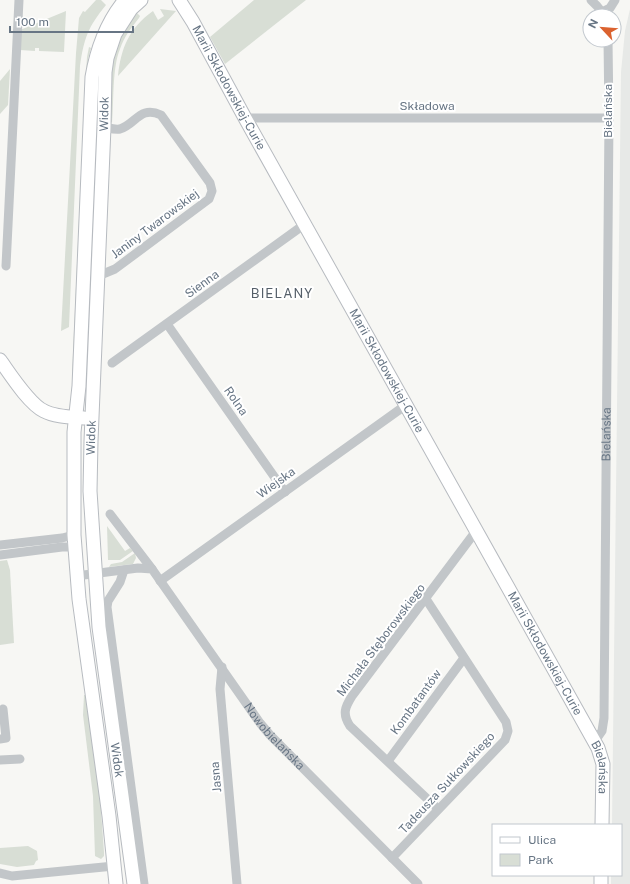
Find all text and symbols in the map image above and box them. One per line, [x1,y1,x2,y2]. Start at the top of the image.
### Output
scale bar [10,8,133,34]
north arrow [582,8,622,48]
text: 100 m [16,15,49,29]
text: N [586,17,600,30]
street label: Marii Skłodowskiej-Curie [189,23,269,153]
street label: Bielańska [601,84,615,138]
street label: Widok [97,96,112,132]
street label: Składowa [399,99,455,113]
street label: Janiny Twarowskiej [108,187,202,261]
street label: Sienna [182,267,222,301]
district label: BIELANY [251,286,313,301]
street label: Marii Skłodowskiej-Curie [346,306,427,435]
street label: Rolna [221,384,251,418]
street label: Bielańska [599,407,614,462]
street label: Widok [84,420,99,455]
street label: Wiejska [254,465,298,501]
street label: Michała Stęborowskiego [334,581,428,699]
street label: Marii Skłodowskiej-Curie [505,589,585,718]
street label: Kombatantów [388,666,445,737]
street label: Nowobielańska [241,700,308,773]
street label: Tadeusza Sułkowskiego [396,729,498,837]
street label: Bielańska [588,738,610,794]
street label: Widok [108,742,126,779]
street label: Jasna [208,761,224,793]
legend [492,824,622,876]
text: Ulica [528,833,556,847]
text: Park [528,853,554,867]

